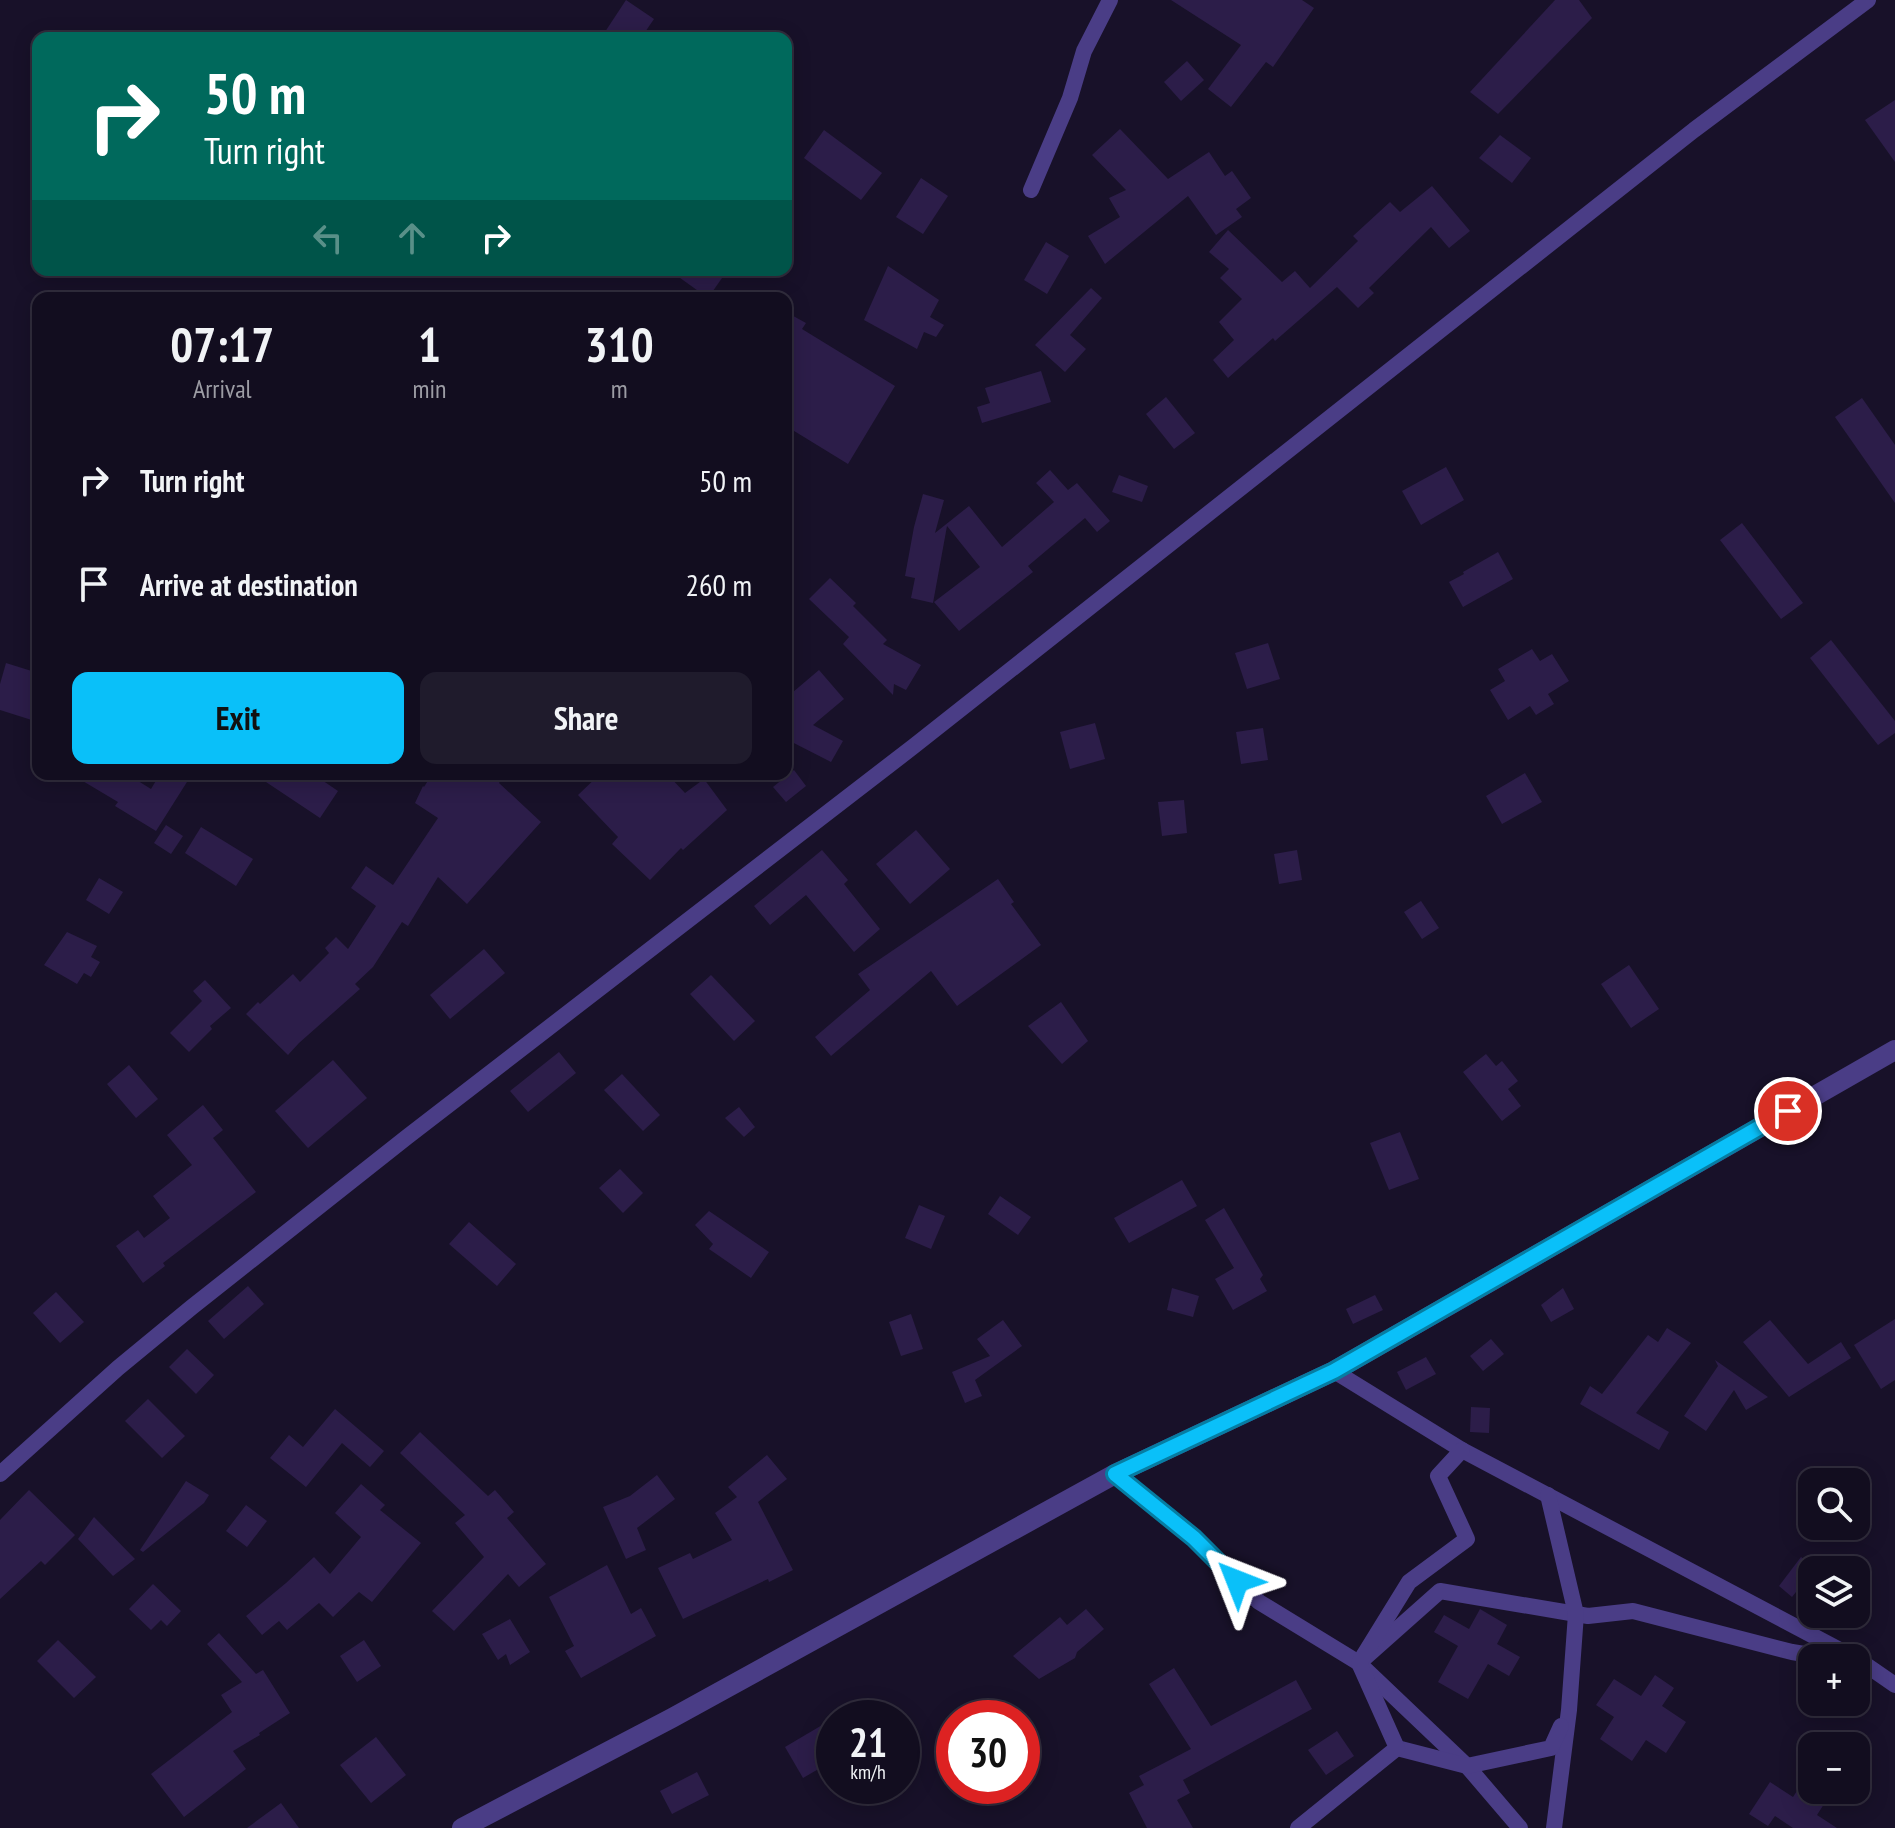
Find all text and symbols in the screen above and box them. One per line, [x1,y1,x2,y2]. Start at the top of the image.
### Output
text: 50 m [204,57,306,129]
icon: right [72,64,176,168]
text: Turn right [204,127,325,174]
icon: left [306,216,350,260]
icon: ahead [390,216,434,260]
icon: right [474,216,518,260]
text: 07:17 [170,313,274,375]
text: 1 [418,313,441,375]
text: 310 [585,313,654,375]
text: Arrival [193,372,252,405]
text: min [412,372,446,405]
text: m [611,372,628,405]
icon: right [72,458,116,502]
text: Turn right [140,461,244,500]
text: 50 m [699,461,752,500]
icon: arrive [72,562,116,606]
text: Arrive at destination [140,565,358,604]
text: 260 m [686,565,752,604]
button: Exit [72,672,404,764]
button: Share [420,672,752,764]
pin [1754,1077,1822,1145]
icon: arrive [1766,1089,1810,1133]
map controls [1798,1468,1870,1804]
button: search [1798,1468,1870,1540]
position arrow [1195,1539,1279,1623]
button: layers [1798,1556,1870,1628]
button: + [1798,1644,1870,1716]
speed limit sign: 30 [936,1700,1040,1804]
text: 21 [849,1716,887,1768]
button: − [1798,1732,1870,1804]
text: km/h [850,1759,886,1785]

